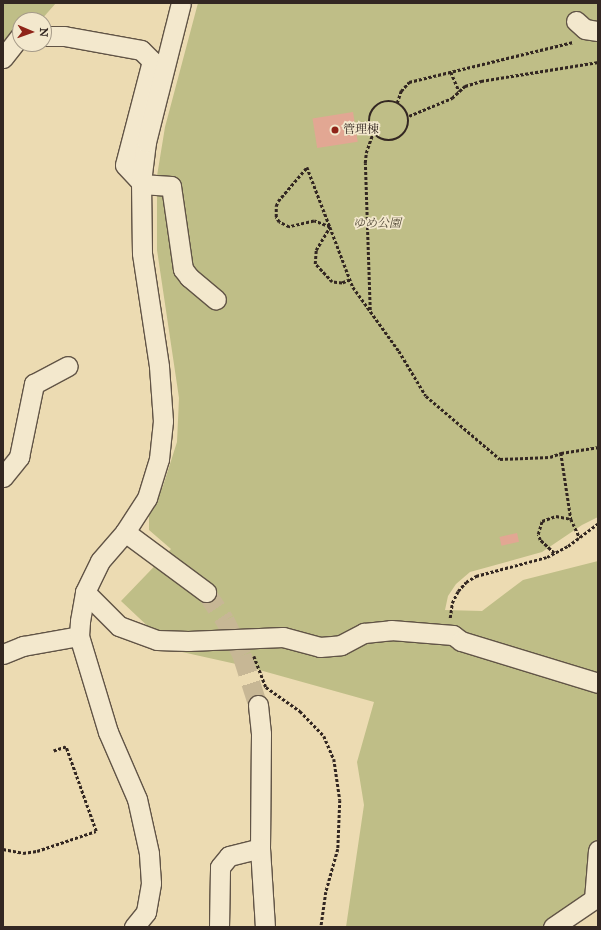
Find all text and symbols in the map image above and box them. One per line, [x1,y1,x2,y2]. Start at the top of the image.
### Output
north arrow [12,12,52,52]
text: N [37,28,50,37]
place label: 管理棟 [343,123,379,137]
marker: 管理棟 [330,125,340,135]
park label: ゆめ公園 [353,217,401,231]

